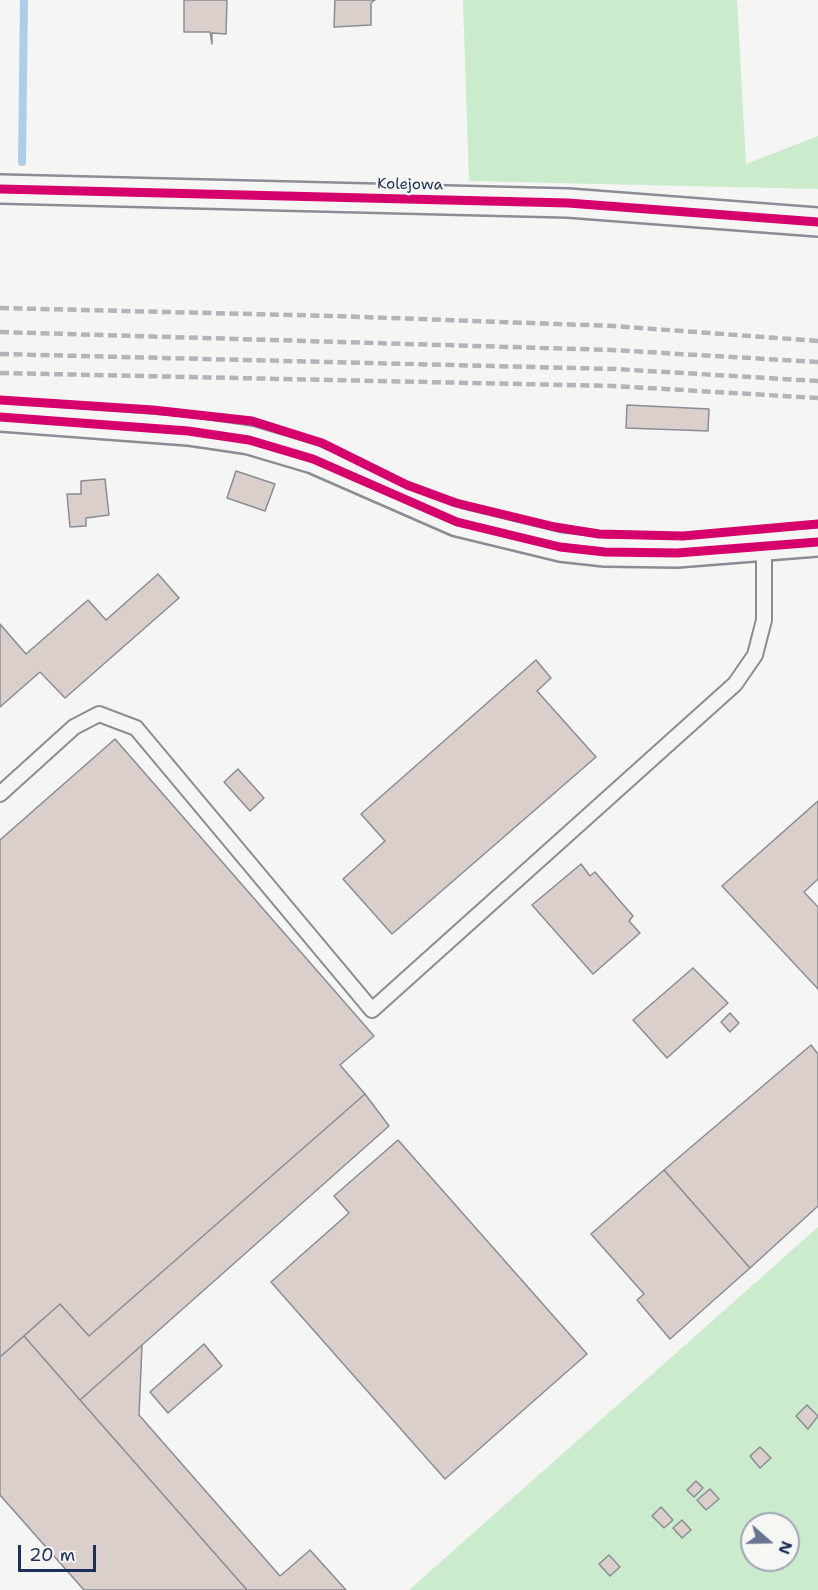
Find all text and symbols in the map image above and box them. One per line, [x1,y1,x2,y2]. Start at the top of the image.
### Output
street label: Kolejowa [377,175,443,195]
north arrow [740,1512,800,1572]
scale bar [21,1533,99,1571]
text: N [773,1538,798,1557]
text: 20 m [29,1543,75,1567]

